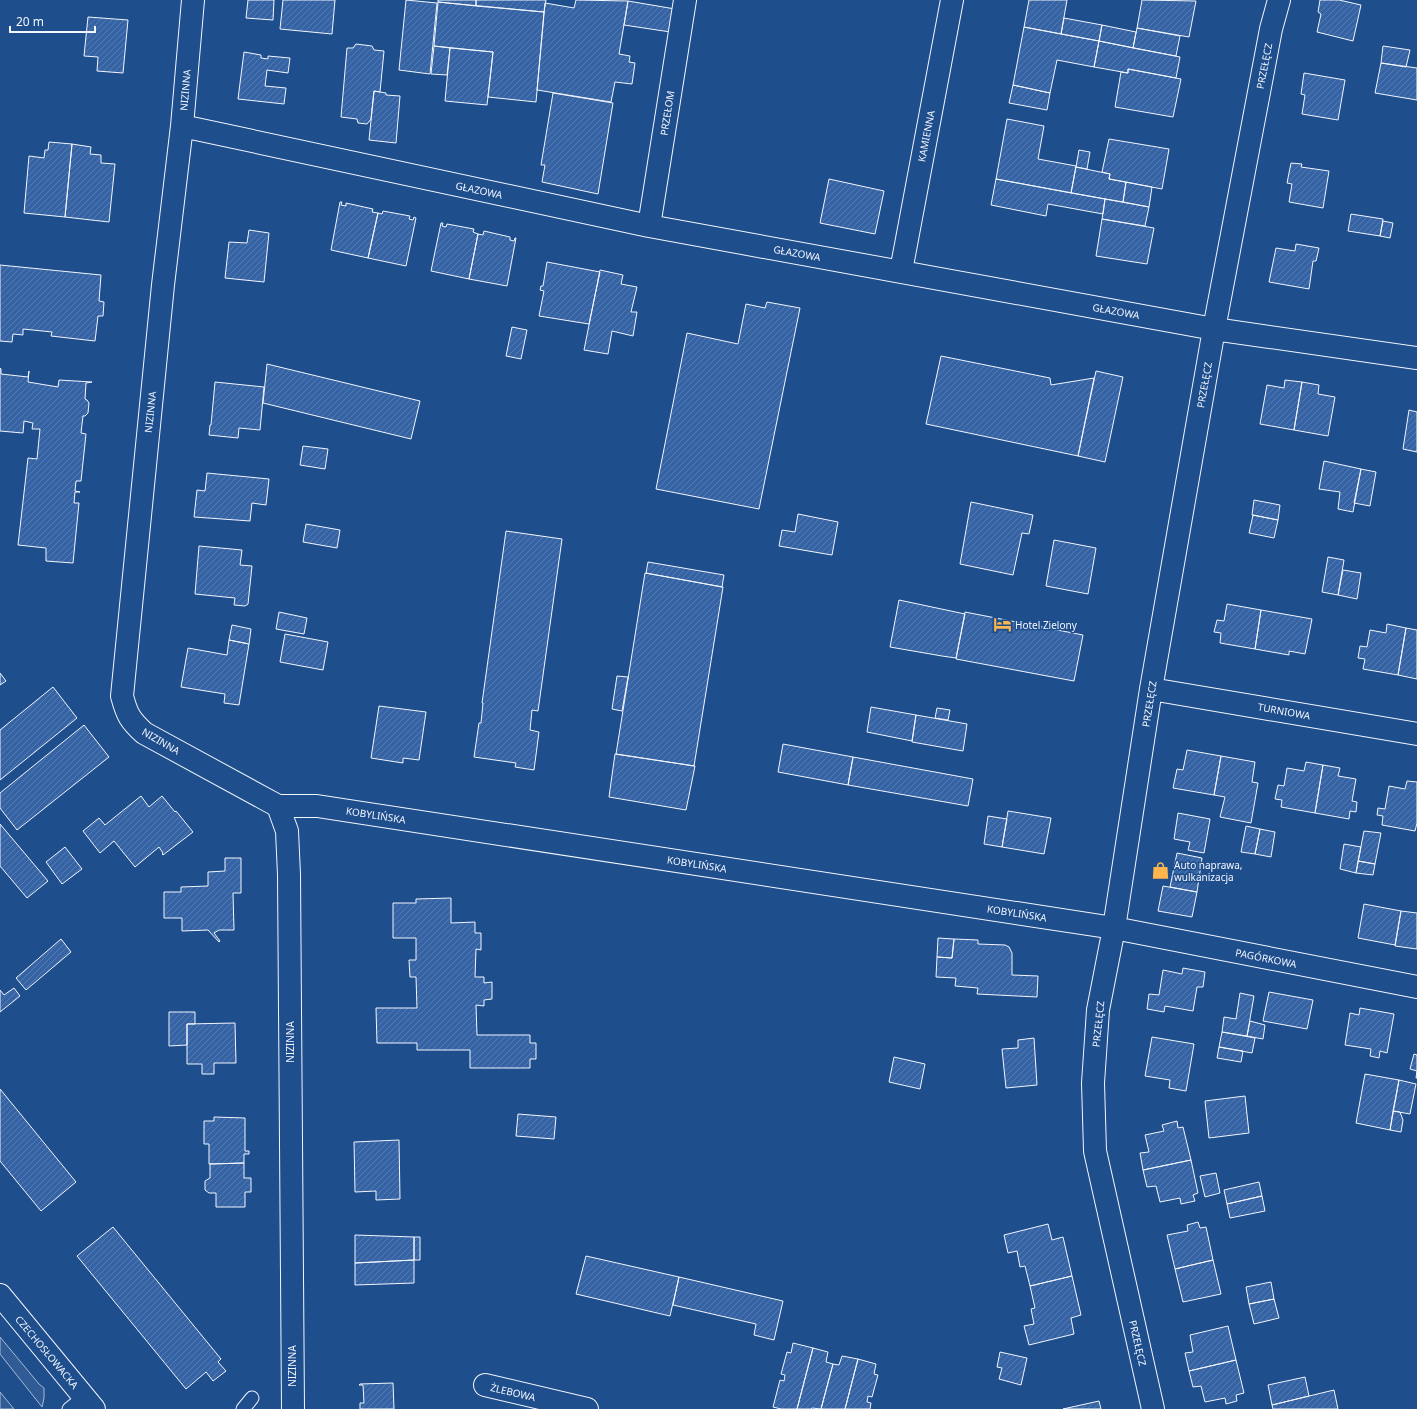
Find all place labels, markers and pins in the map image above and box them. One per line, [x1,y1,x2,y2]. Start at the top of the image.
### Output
hotel icon: Hotel Zielony [992,615,1012,635]
place label: Hotel Zielony [1015,618,1078,632]
place label: Auto naprawa, wulkanizacja [1174,858,1242,884]
shop icon: Auto naprawa, wulkanizacja [1151,861,1171,881]

